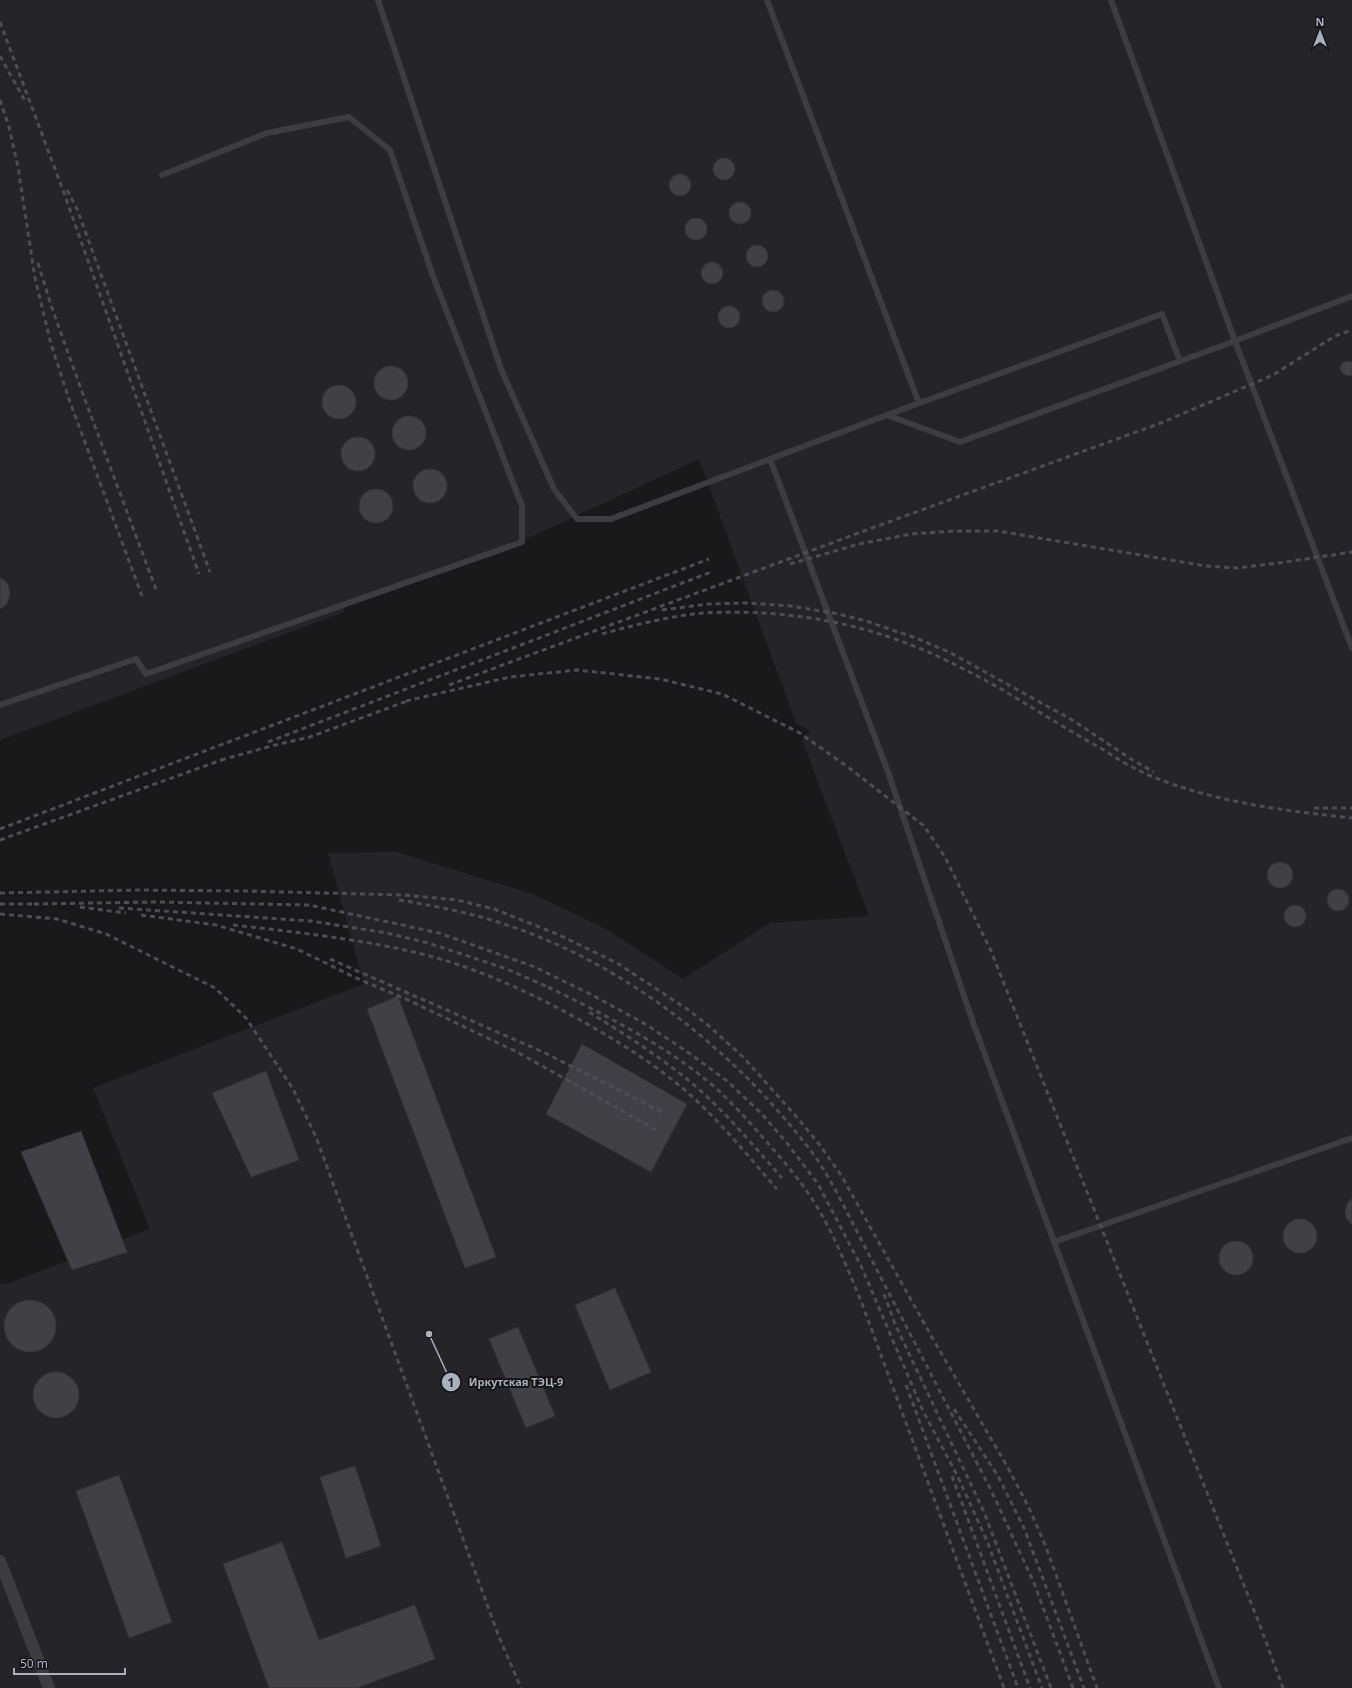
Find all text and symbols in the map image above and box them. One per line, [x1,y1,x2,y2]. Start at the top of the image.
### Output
north arrow [1300,12,1340,52]
text: N [1316,14,1324,29]
callout: Иркутская ТЭЦ-9 [441,1371,571,1394]
text: 1 [448,1374,454,1391]
text: Иркутская ТЭЦ-9 [469,1374,563,1389]
scale bar [14,1650,125,1676]
text: 50 m [20,1655,48,1672]

